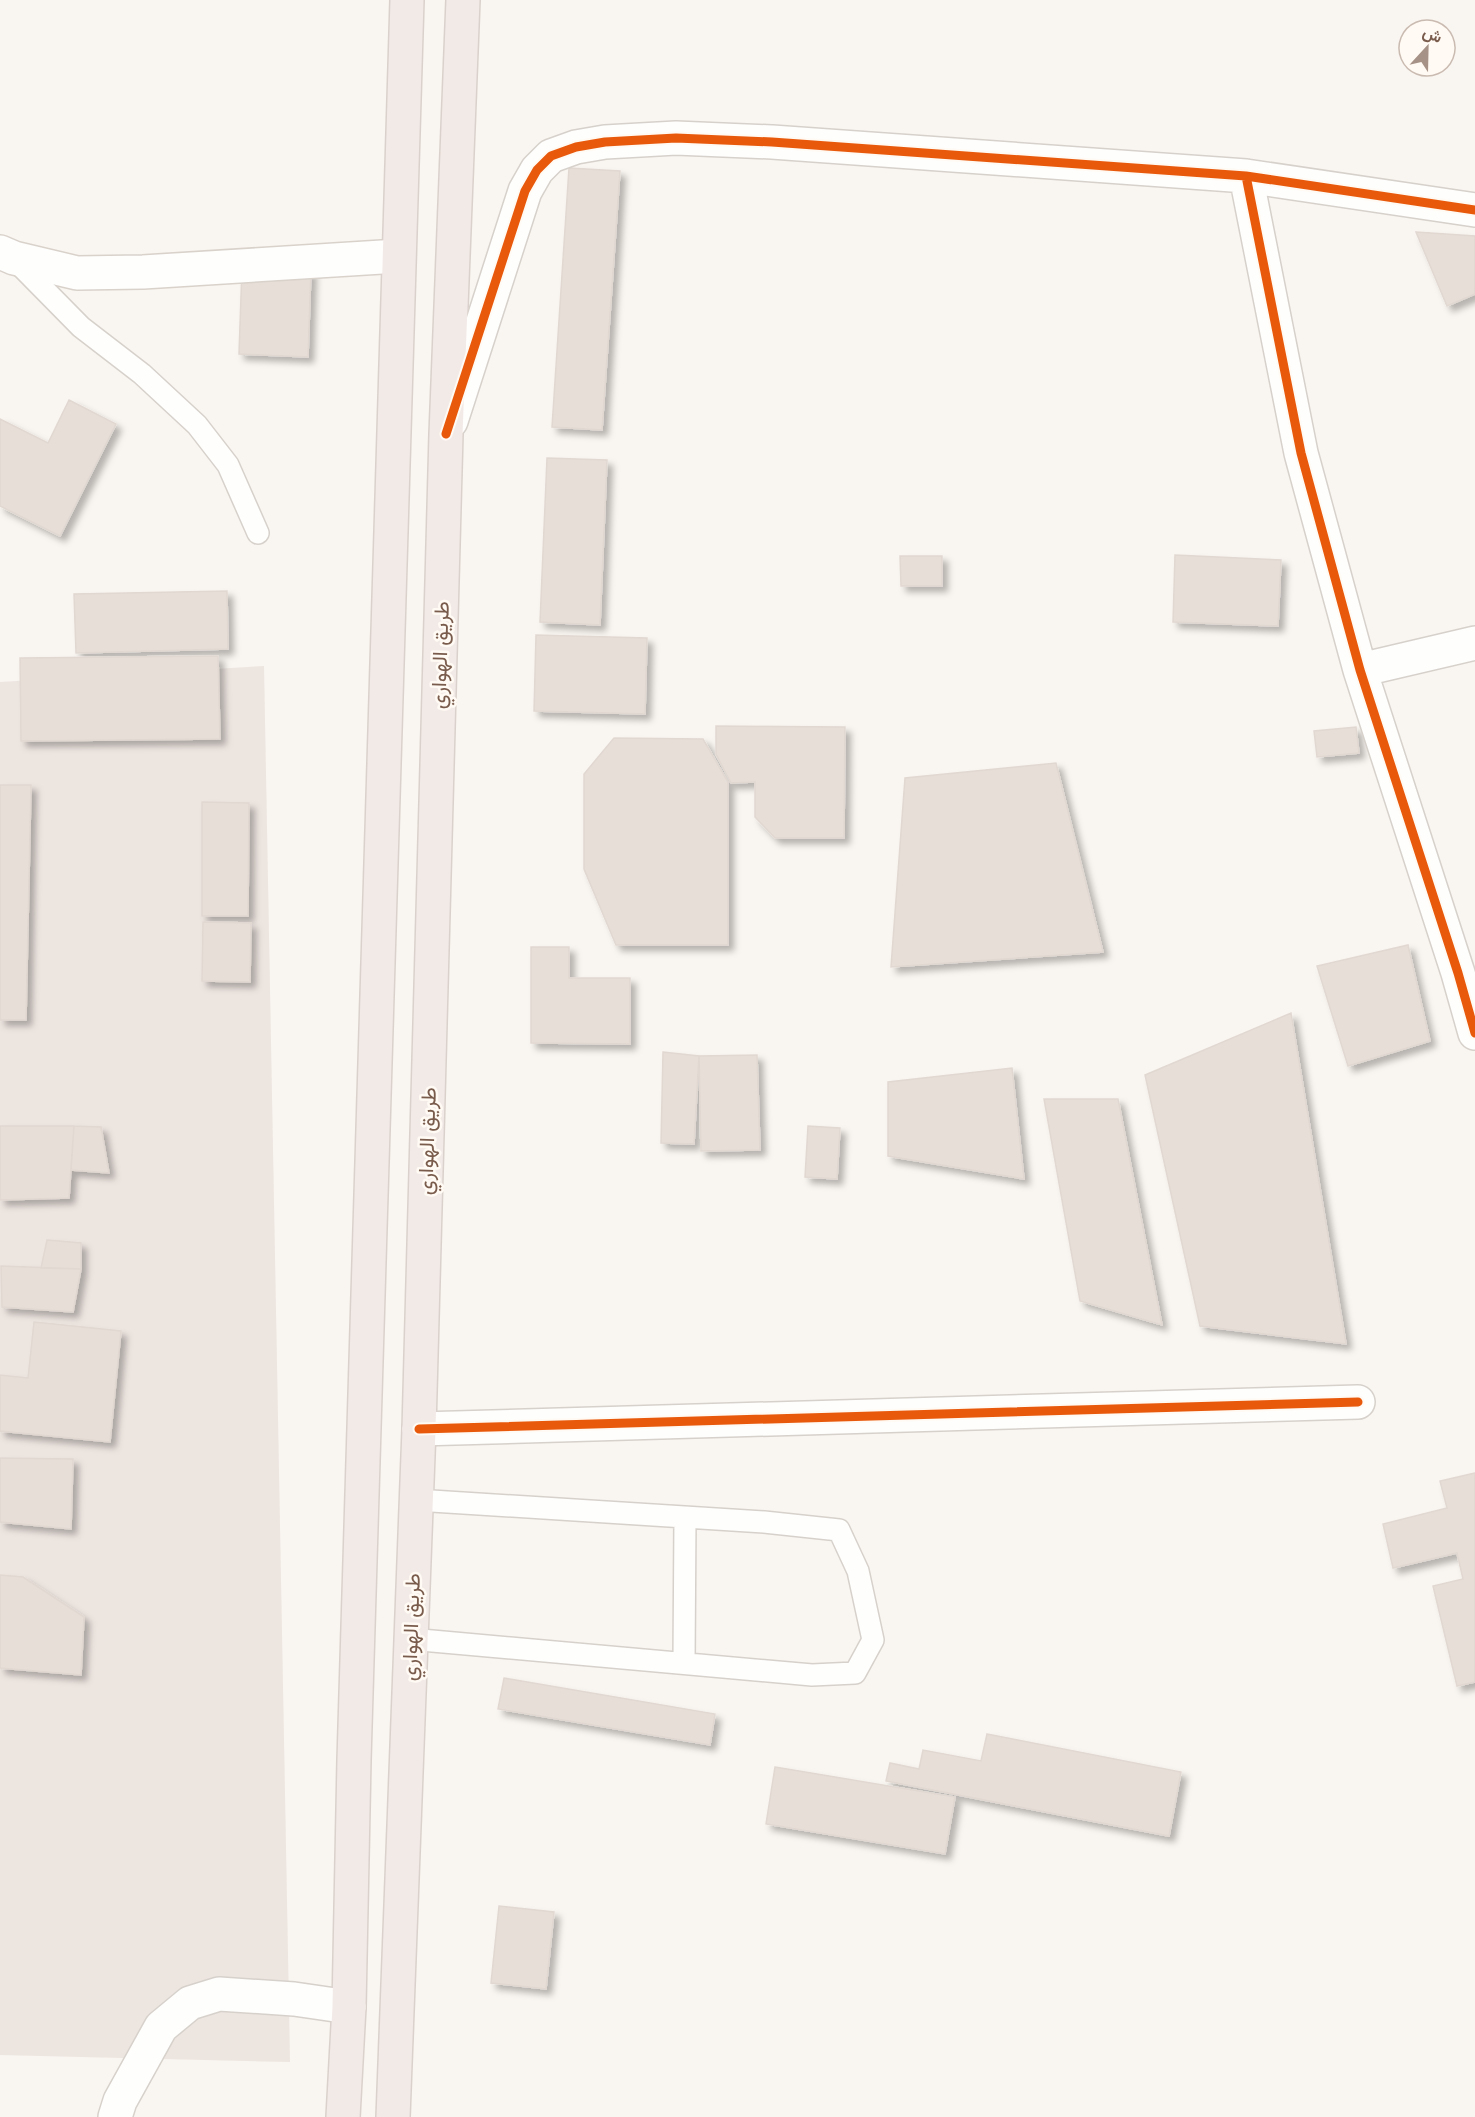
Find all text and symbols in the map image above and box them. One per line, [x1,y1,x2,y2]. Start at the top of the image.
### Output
north arrow [1397,18,1457,78]
text: ش [1420,23,1445,47]
street label: طريق الهواري [426,601,459,710]
street label: طريق الهواري [413,1087,446,1196]
street label: طريق الهواري [397,1573,430,1682]

